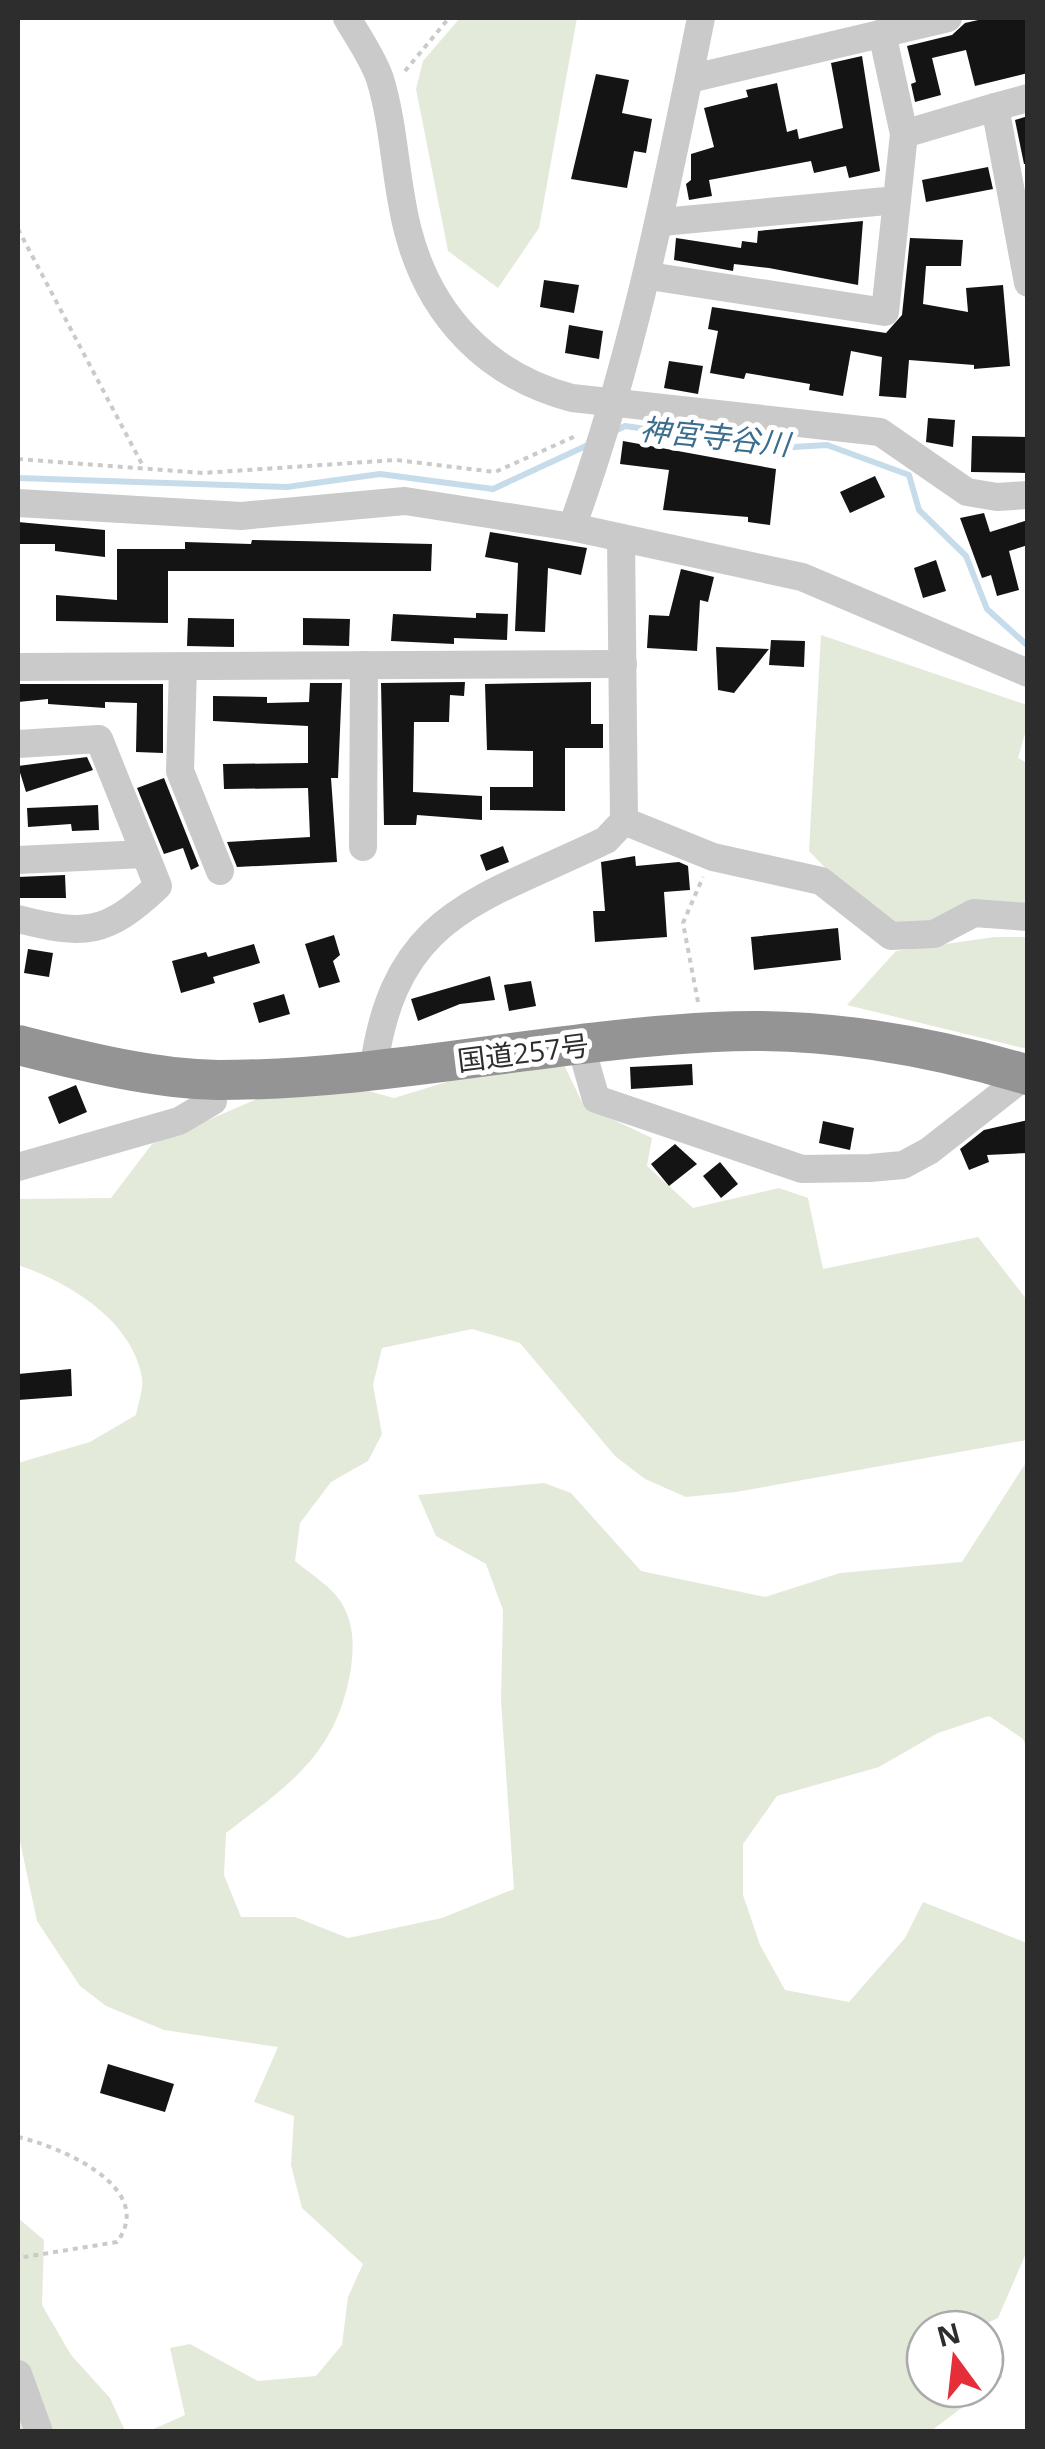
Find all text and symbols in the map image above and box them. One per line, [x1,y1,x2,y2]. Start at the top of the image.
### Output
water label: 神宮寺谷川 [638,408,795,465]
street label: 国道257号 [455,1025,591,1079]
north arrow [905,2309,1005,2409]
text: N [932,2313,964,2355]

